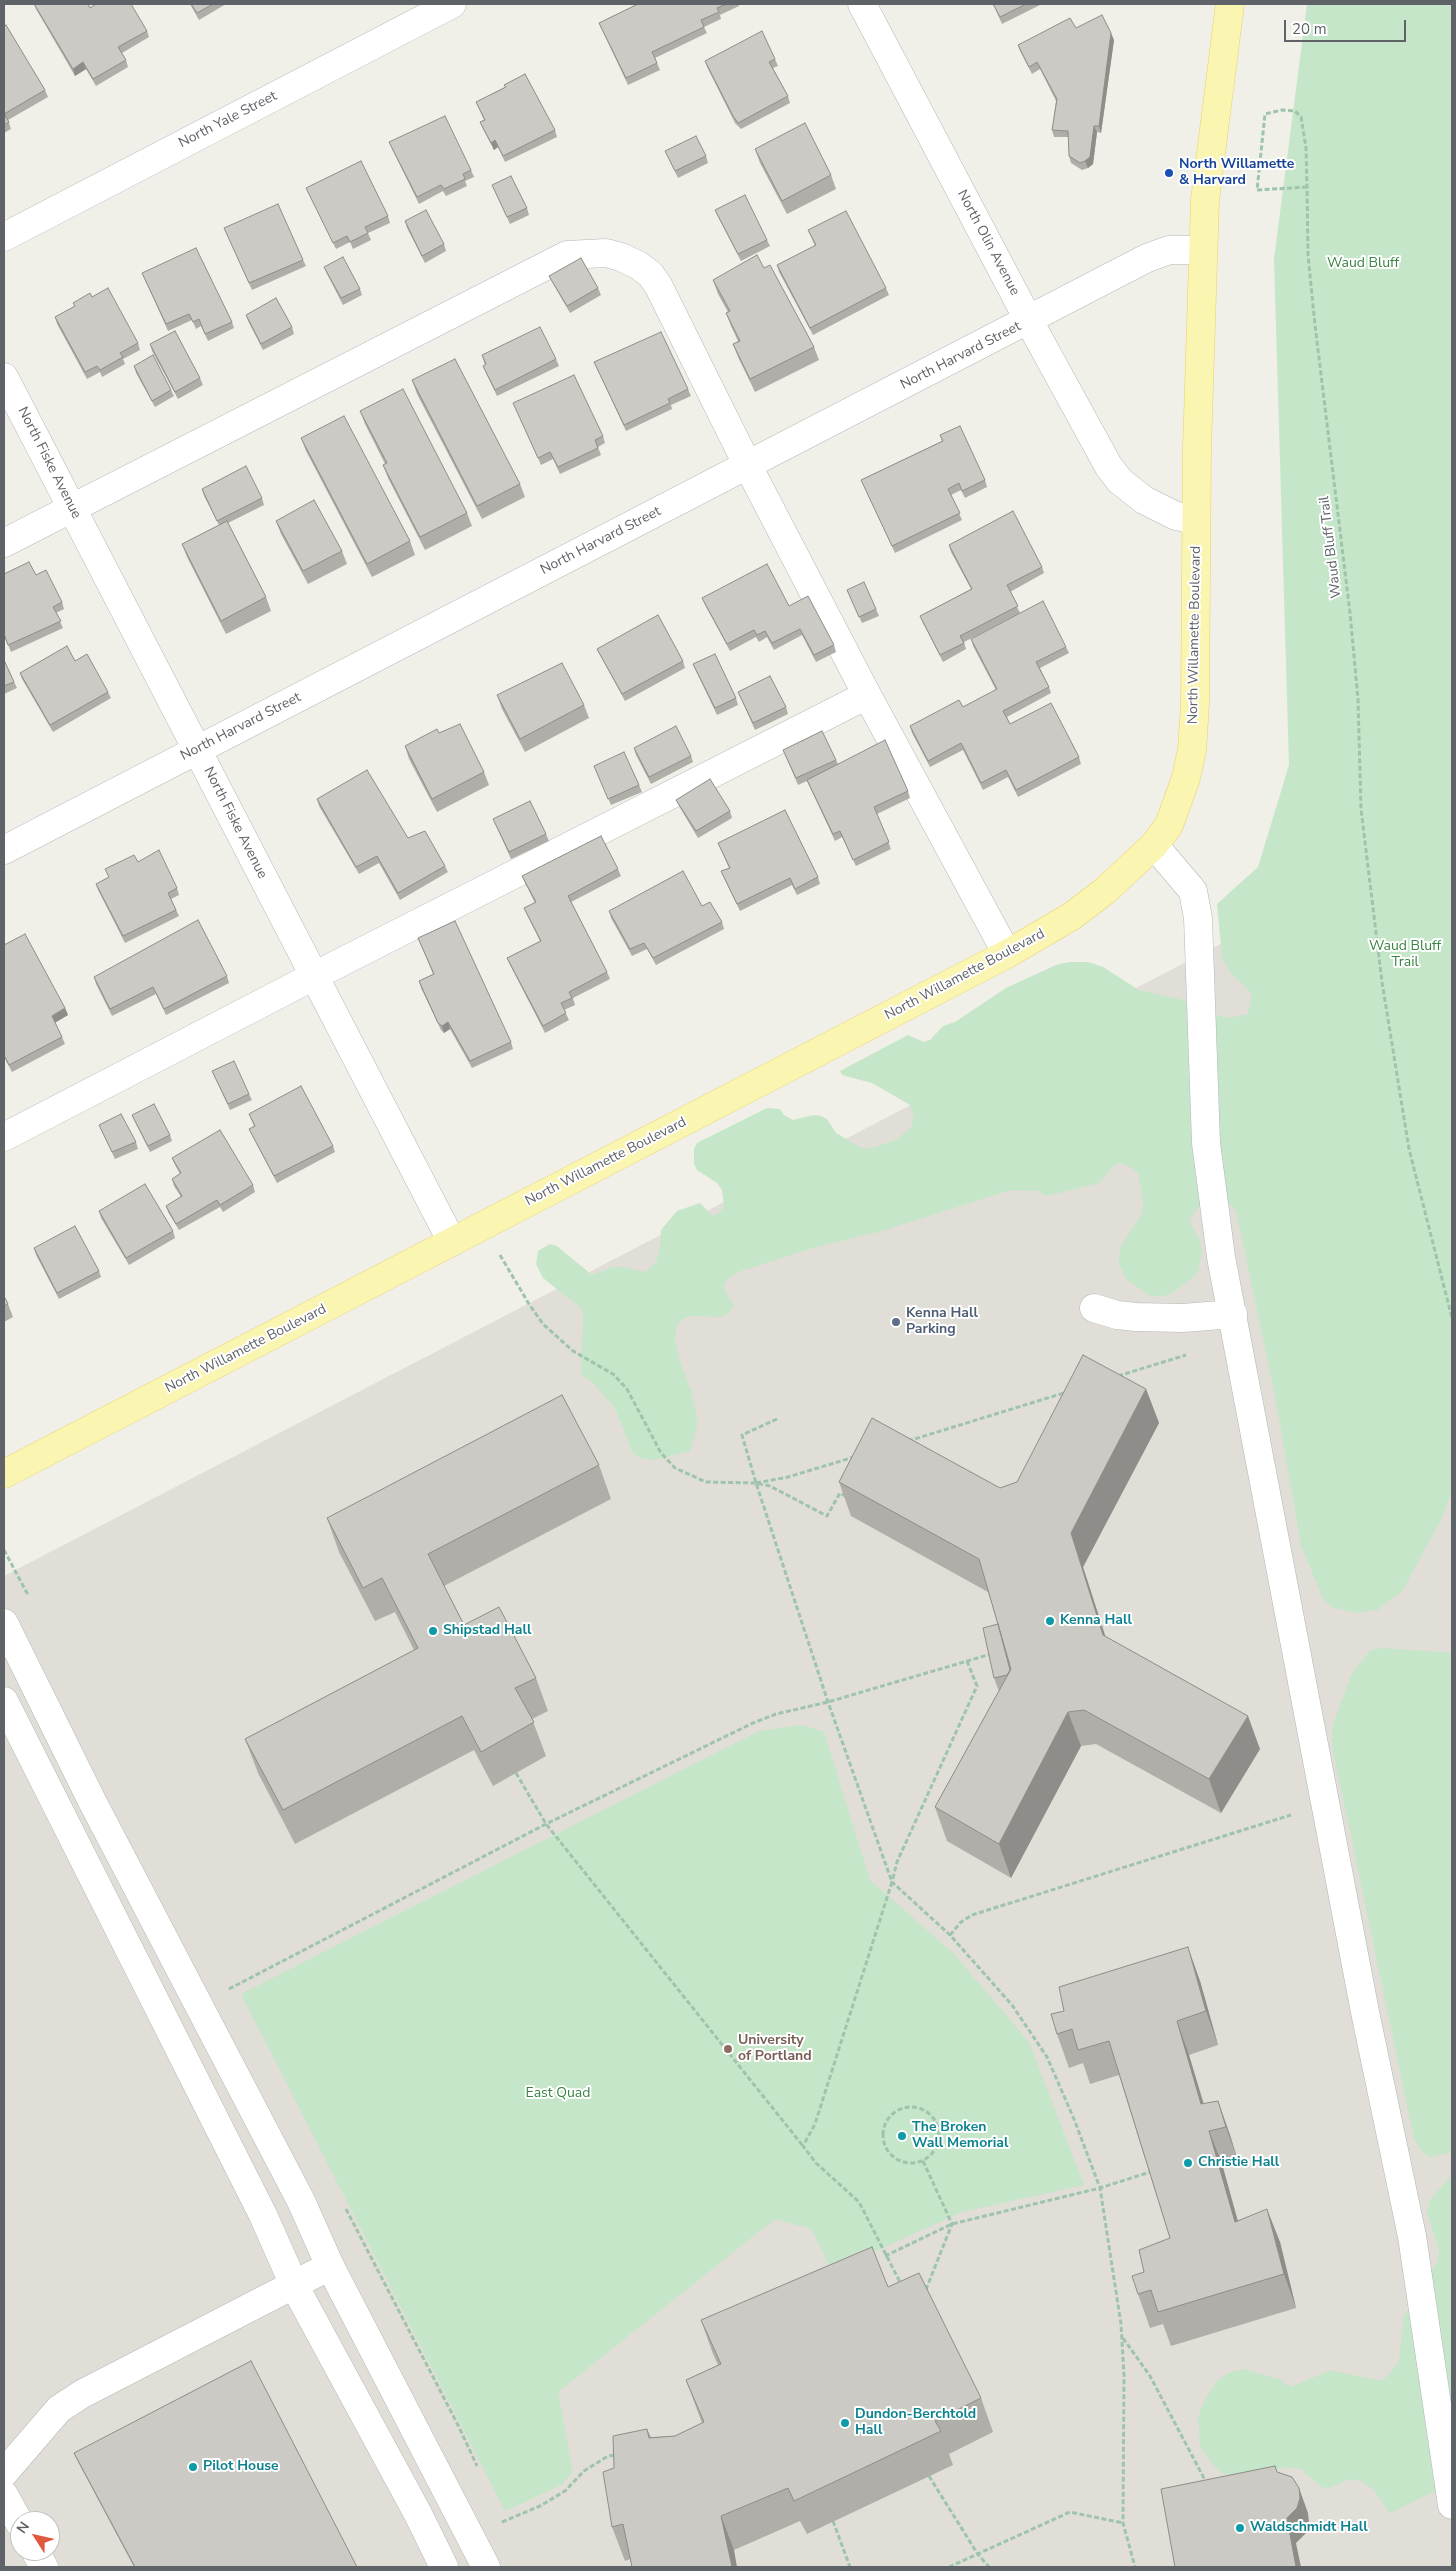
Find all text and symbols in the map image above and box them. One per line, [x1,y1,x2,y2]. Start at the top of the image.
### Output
scale bar [1286,10,1408,42]
text: 20 m [1292,19,1327,39]
street label: North Yale Street [176,88,280,152]
place label: North Willamette & Harvard [1179,157,1294,190]
marker: North Willamette & Harvard [1163,167,1175,179]
street label: North Olin Avenue [953,187,1023,299]
park label: Waud Bluff [1327,256,1399,272]
street label: North Harvard Street [898,318,1024,394]
street label: North Fiske Avenue [14,404,84,522]
street label: Waud Bluff Trail [1316,495,1346,599]
street label: North Harvard Street [538,503,664,579]
street label: North Willamette Boulevard [1185,546,1205,724]
street label: North Harvard Street [178,689,304,765]
street label: North Fiske Avenue [200,764,270,882]
street label: North Willamette Boulevard [882,926,1048,1024]
park label: Waud Bluff Trail [1369,939,1441,972]
street label: North Willamette Boulevard [523,1114,689,1210]
street label: North Willamette Boulevard [163,1301,329,1397]
place label: Kenna Hall Parking [906,1306,978,1338]
marker: Kenna Hall Parking [890,1316,902,1328]
place label: Kenna Hall [1060,1613,1132,1629]
marker: Kenna Hall [1044,1615,1056,1627]
place label: Shipstad Hall [443,1623,531,1639]
marker: Shipstad Hall [427,1625,439,1637]
place label: University of Portland [738,2033,812,2066]
marker: University of Portland [722,2043,734,2055]
park label: East Quad [526,2086,590,2102]
place label: The Broken Wall Memorial [912,2120,1008,2152]
marker: The Broken Wall Memorial [896,2130,908,2142]
place label: Christie Hall [1198,2155,1279,2171]
marker: Christie Hall [1182,2157,1194,2169]
place label: Dundon-Berchtold Hall [855,2407,976,2440]
marker: Dundon-Berchtold Hall [839,2417,851,2429]
place label: Pilot House [203,2459,279,2475]
marker: Pilot House [187,2461,199,2473]
north arrow [10,2511,60,2561]
text: N [12,2518,34,2537]
place label: Waldschmidt Hall [1250,2520,1368,2536]
marker: Waldschmidt Hall [1234,2522,1246,2534]

